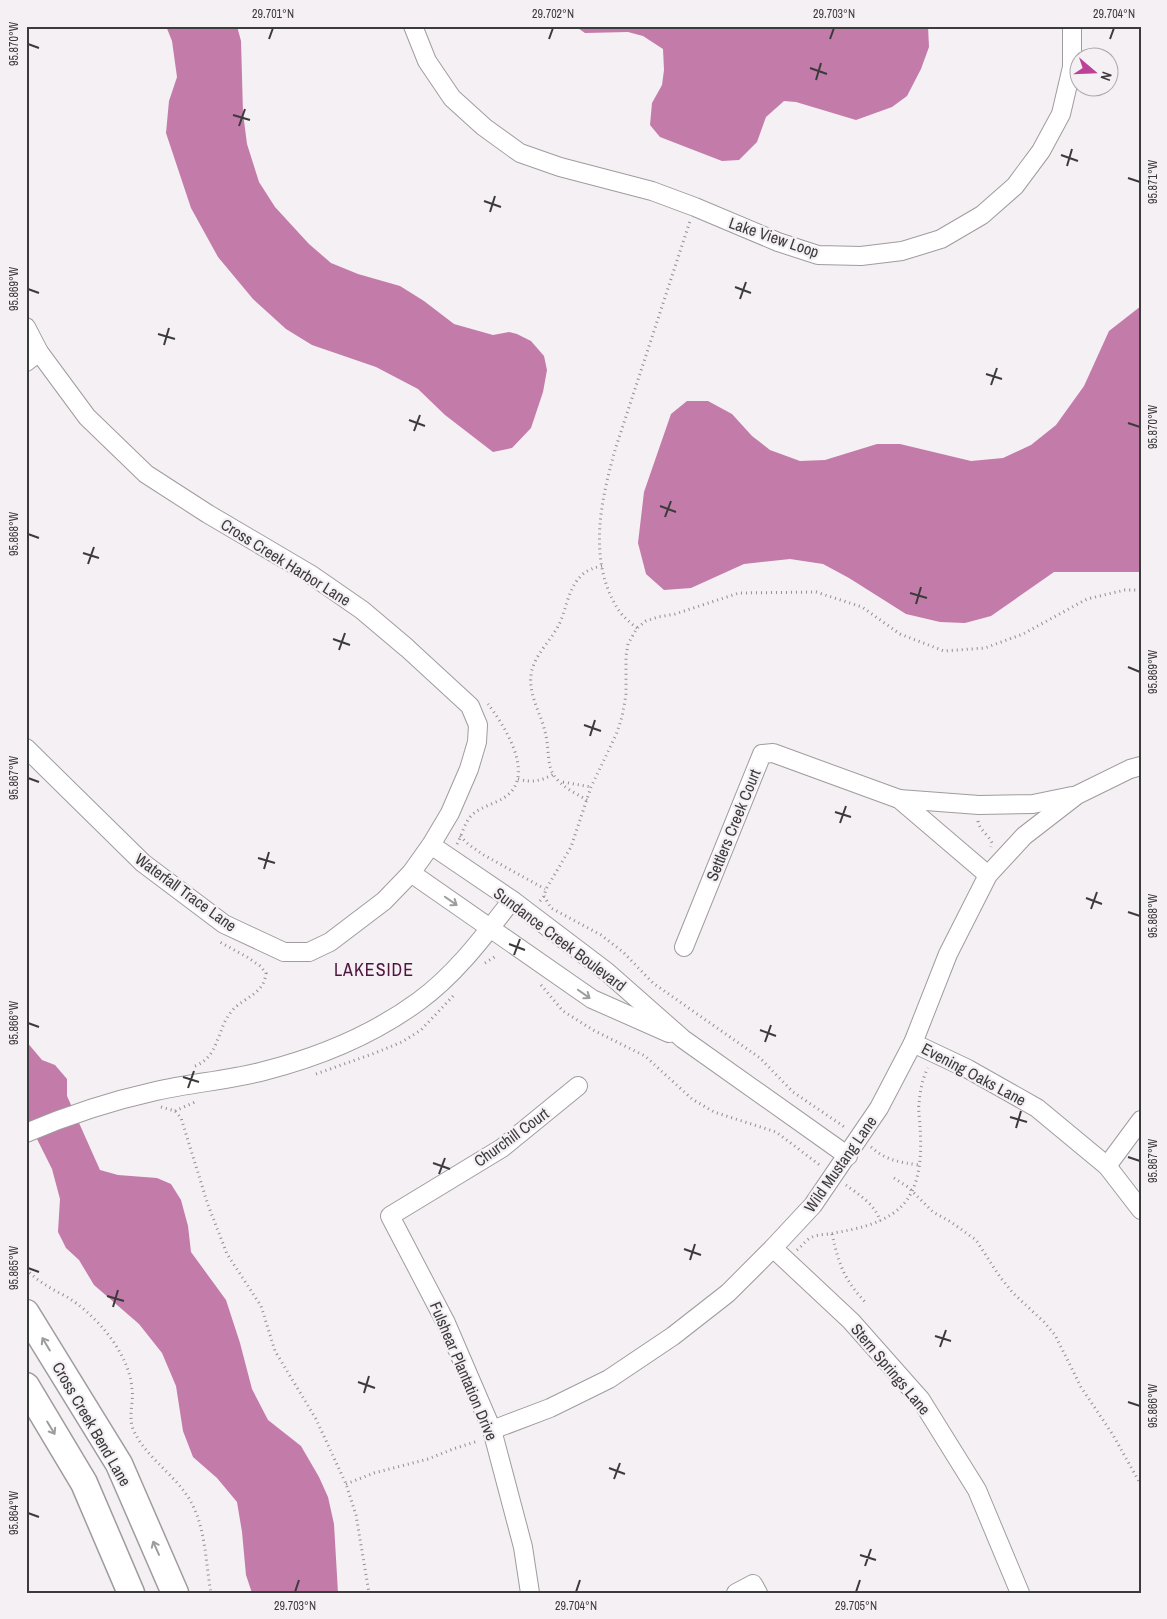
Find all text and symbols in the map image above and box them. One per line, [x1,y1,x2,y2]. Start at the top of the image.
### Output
text: 29.701°N [252,6,294,22]
text: 29.702°N [532,6,574,22]
text: 29.703°N [813,6,855,22]
text: 29.704°N [1093,6,1135,22]
text: 95.870°W [6,21,22,66]
north arrow [1070,48,1120,98]
text: N [1096,69,1116,83]
text: 95.871°W [1145,159,1161,204]
street label: Lake View Loop [726,211,822,263]
text: 95.869°W [6,266,22,311]
text: 95.870°W [1145,404,1161,449]
text: 95.868°W [6,511,22,556]
street label: Cross Creek Harbor Lane [217,513,355,611]
text: 95.869°W [1145,649,1161,694]
text: 95.867°W [6,755,22,800]
street label: Settlers Creek Court [701,765,766,884]
street label: Waterfall Trace Lane [131,848,241,936]
street label: Sundance Creek Boulevard [489,882,631,996]
text: 95.868°W [1145,893,1161,938]
one-way arrow [444,896,458,906]
district label: LAKESIDE [334,957,414,982]
one-way arrow [577,989,591,999]
text: 95.866°W [6,1000,22,1045]
street label: Evening Oaks Lane [918,1037,1030,1111]
street label: Churchill Court [469,1102,553,1172]
street label: Wild Mustang Lane [799,1111,881,1217]
text: 95.867°W [1145,1138,1161,1183]
text: 95.865°W [6,1245,22,1290]
street label: Fulshear Plantation Drive [425,1298,503,1444]
street label: Stern Springs Lane [846,1319,936,1419]
one-way arrow [40,1337,50,1351]
street label: Cross Creek Bend Lane [47,1358,137,1490]
text: 95.866°W [1145,1383,1161,1428]
one-way arrow [46,1421,56,1436]
text: 95.864°W [6,1490,22,1535]
one-way arrow [150,1541,160,1556]
text: 29.703°N [274,1598,316,1614]
text: 29.704°N [555,1598,597,1614]
text: 29.705°N [835,1598,877,1614]

